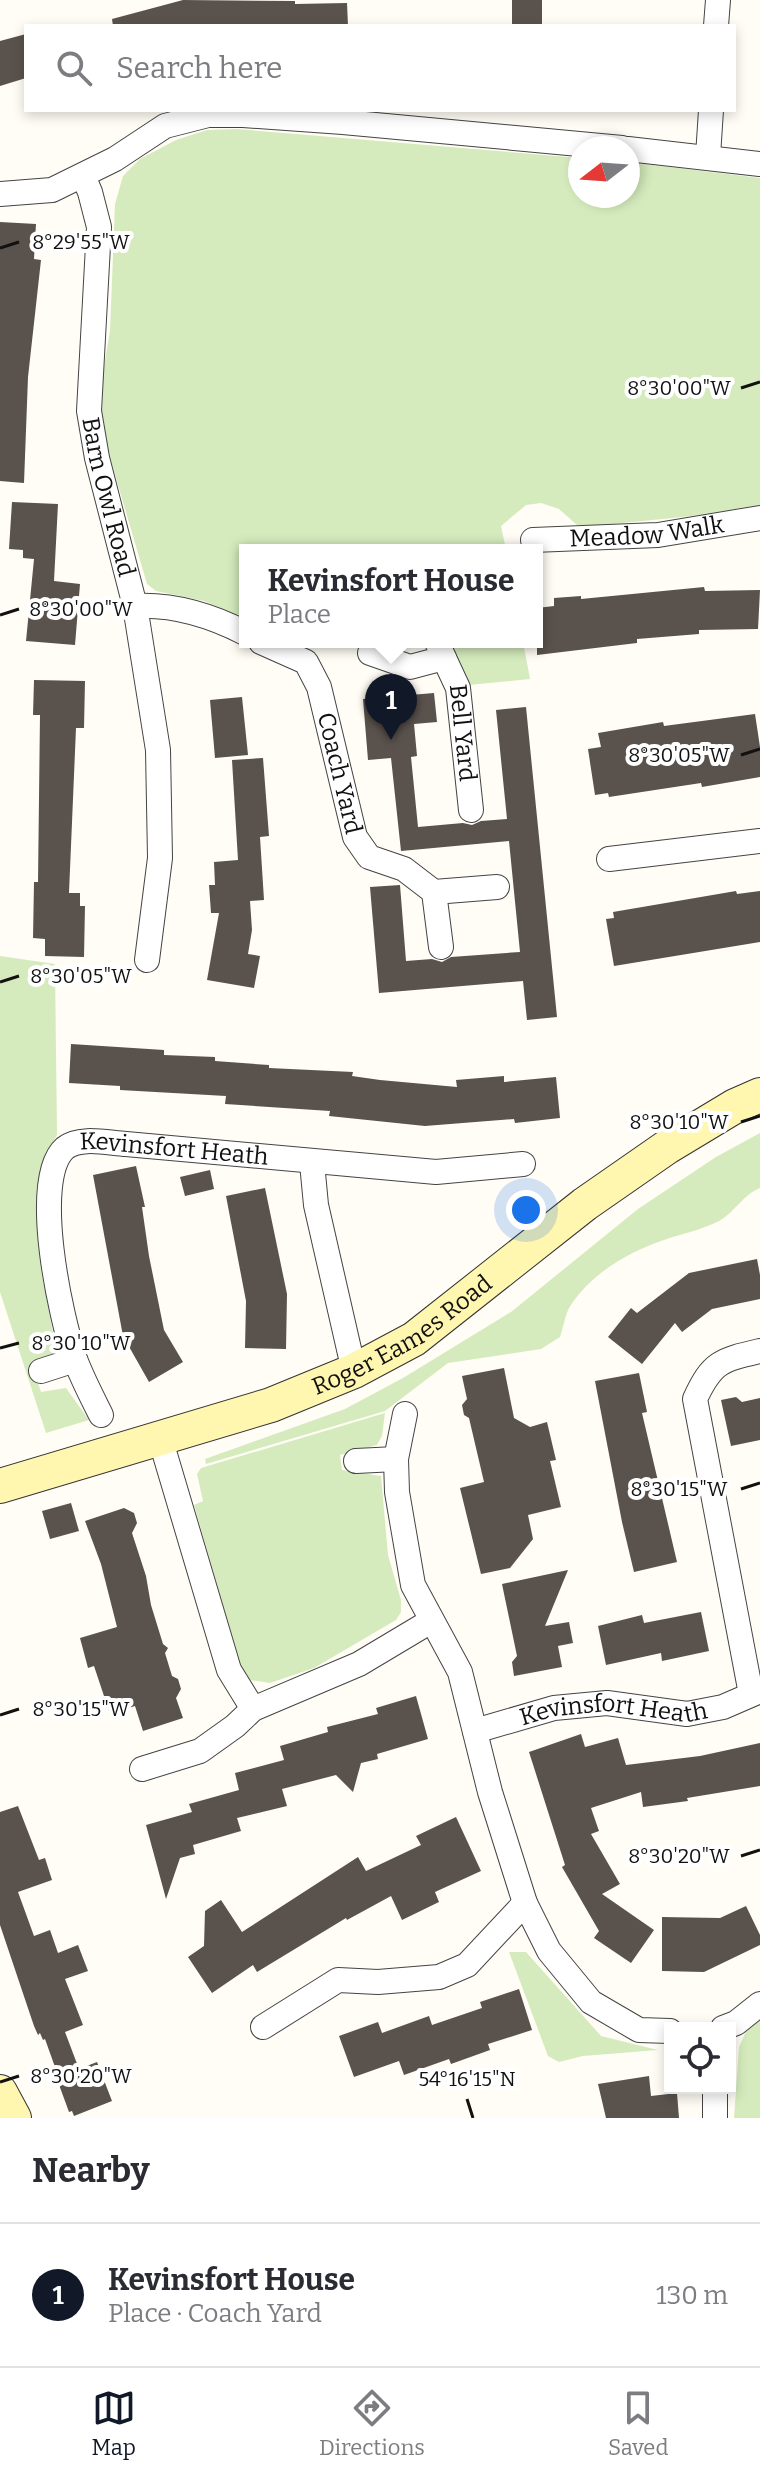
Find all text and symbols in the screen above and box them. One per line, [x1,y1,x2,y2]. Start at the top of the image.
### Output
search box [24,24,736,112]
icon: search [52,46,96,90]
text: Search here [116,50,283,86]
north arrow [568,136,640,208]
text: 8°29'55"W [32,230,130,254]
text: 8°30'00"W [627,376,731,400]
street label: Barn Owl Road [76,415,141,580]
street label: Meadow Walk [569,510,726,553]
popup [239,544,543,648]
text: Kevinsfort House [267,563,515,599]
text: 8°30'00"W [29,597,133,621]
text: Place [267,599,331,630]
pin: 1 [365,674,417,740]
street label: Bell Yard [444,683,482,783]
street label: Coach Yard [312,710,368,837]
text: 8°30'05"W [628,743,730,767]
text: 8°30'05"W [30,964,132,988]
text: 8°30'10"W [630,1110,729,1134]
street label: Kevinsfort Heath [79,1127,270,1171]
your location [506,1190,546,1230]
street label: Roger Eames Road [308,1269,497,1401]
text: 8°30'10"W [32,1331,131,1355]
text: 8°30'15"W [631,1477,728,1501]
street label: Kevinsfort Heath [516,1688,710,1731]
text: 8°30'15"W [33,1697,130,1721]
text: 8°30'20"W [628,1844,730,1868]
map controls [664,2022,736,2094]
button: locate [664,2022,736,2094]
text: 8°30'20"W [30,2064,132,2088]
text: 54°16'15"N [418,2067,516,2091]
text: Nearby [32,2150,150,2191]
text: Kevinsfort House [108,2262,355,2298]
text: 1 [52,2280,64,2311]
text: 130 m [656,2280,728,2311]
text: Place · Coach Yard [108,2298,322,2329]
tab: Map [92,2386,136,2461]
tab: Directions [319,2386,425,2461]
tab: Saved [608,2386,668,2461]

